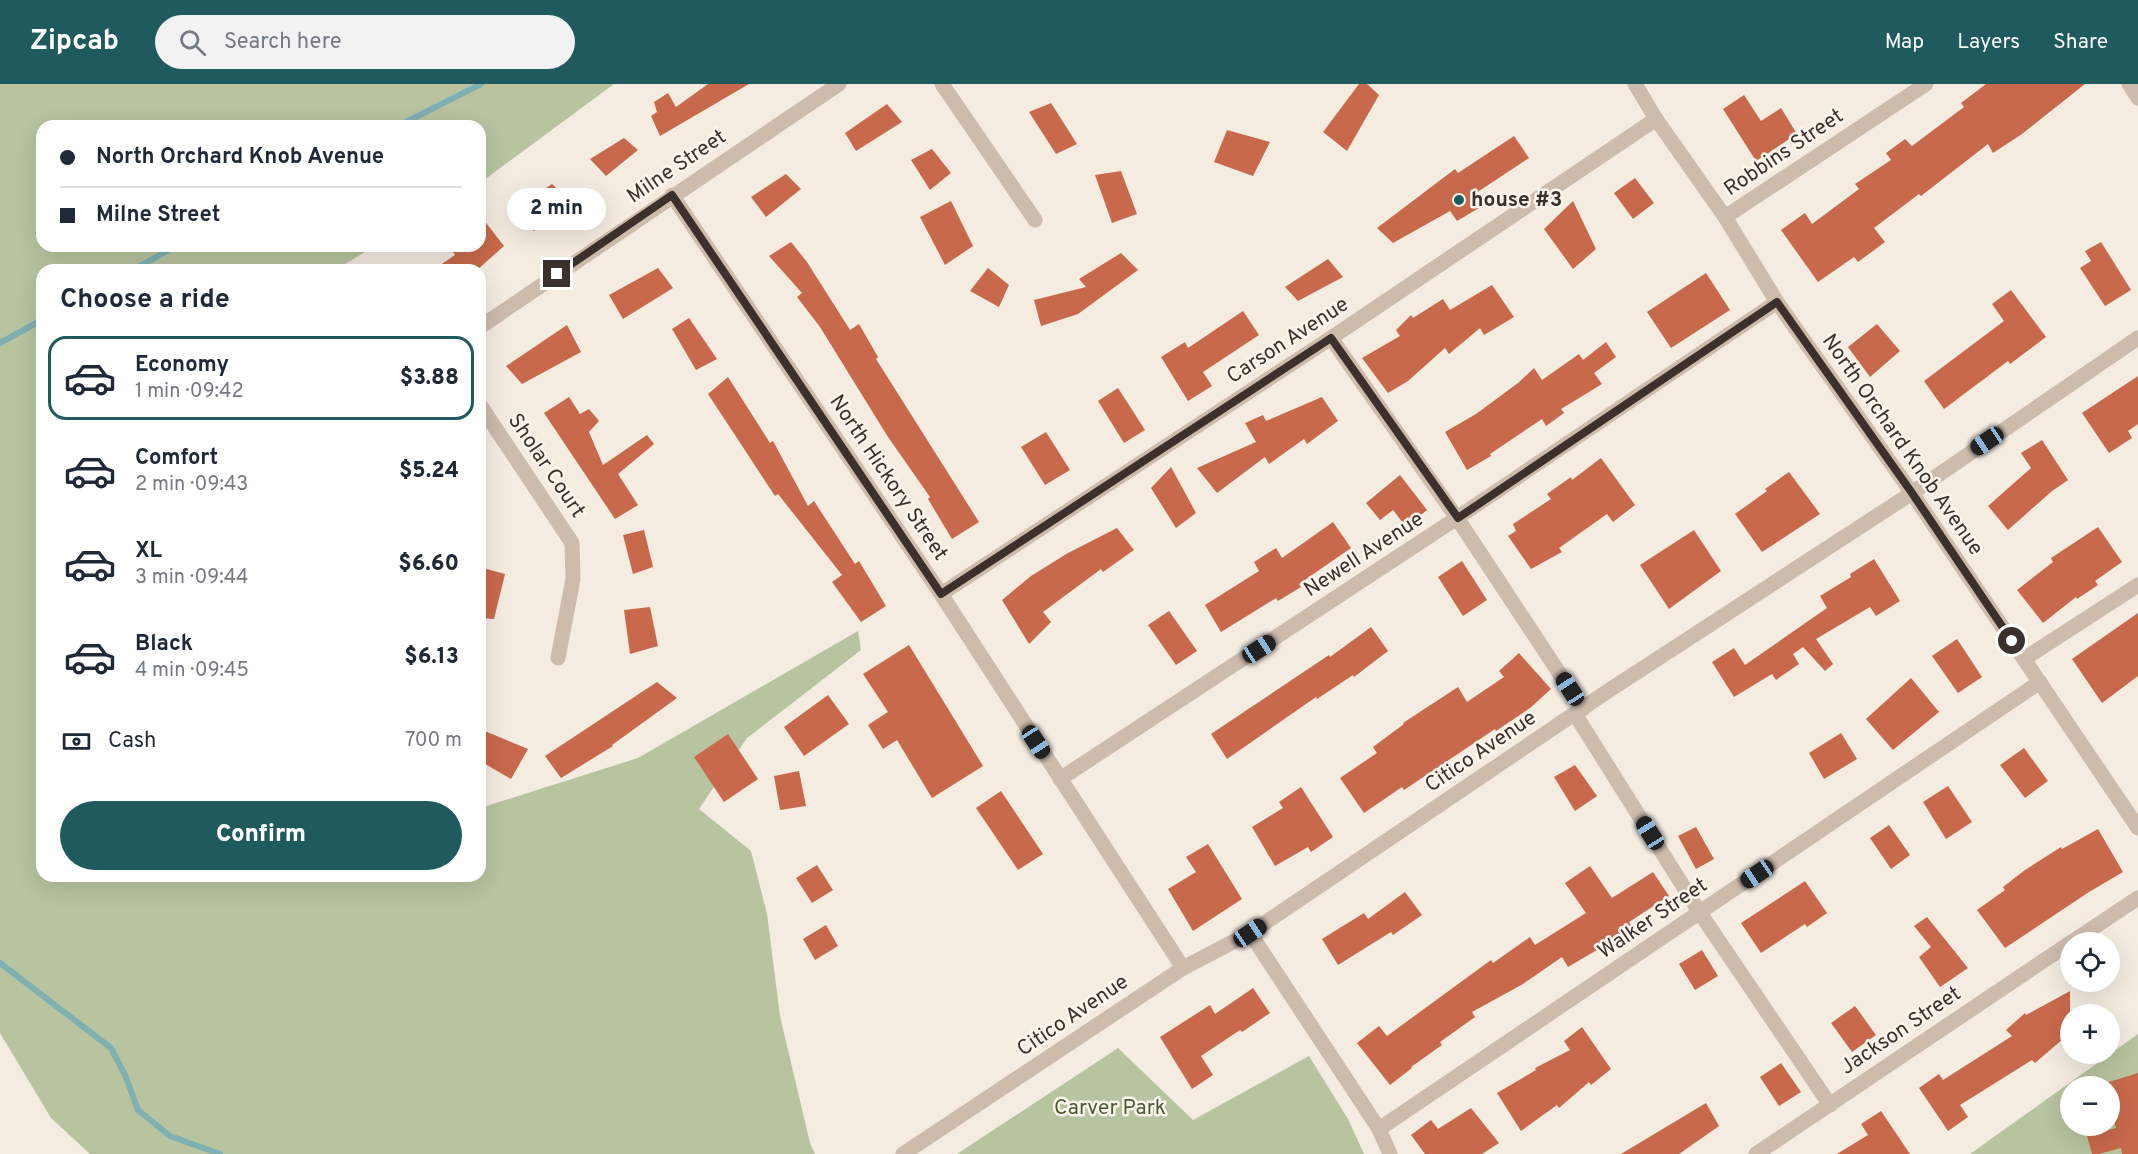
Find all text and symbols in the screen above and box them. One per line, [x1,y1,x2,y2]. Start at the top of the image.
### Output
search box [155,15,575,69]
text: Zipcab [30,24,119,60]
icon: search [176,26,209,59]
text: Search here [224,29,341,56]
text: Map [1885,29,1924,56]
text: Layers [1957,29,2020,56]
text: Share [2053,29,2108,56]
street label: Robbins Street [1719,103,1849,203]
street label: Milne Street [622,124,732,210]
text: North Orchard Knob Avenue [96,144,384,171]
callout: 2 min [508,187,606,229]
place label: house #3 [1471,187,1562,214]
marker: house #3 [1452,193,1466,207]
text: 2 min [530,196,583,222]
text: Milne Street [96,202,220,229]
route end [543,260,570,287]
text: Choose a ride [60,283,230,317]
street label: Carson Avenue [1222,291,1354,391]
street label: North Orchard Knob Avenue [1815,329,1989,561]
icon: car [63,351,117,405]
text: Economy [135,352,229,379]
text: $3.88 [400,365,459,392]
text: 1 min · 09:42 [135,379,244,405]
street label: North Hickory Street [823,390,953,566]
street label: Sholar Court [501,409,591,523]
car [1967,423,2007,459]
icon: car [63,444,117,498]
text: Comfort [135,445,218,472]
text: $5.24 [399,458,459,485]
text: 2 min · 09:43 [135,472,248,498]
street label: Newell Avenue [1299,506,1429,604]
icon: car [63,537,117,591]
text: XL [135,538,162,565]
text: $6.60 [398,551,459,578]
text: 3 min · 09:44 [135,565,249,591]
route start [1998,627,2025,654]
icon: car [63,630,117,684]
text: Black [135,631,193,658]
car [1239,632,1279,666]
text: $6.13 [404,644,459,671]
text: 4 min · 09:45 [135,658,249,684]
car [1553,669,1587,709]
street label: Citico Avenue [1420,705,1542,799]
car [1019,722,1053,762]
icon: cash [60,725,93,758]
text: Cash [108,728,157,755]
text: 700 m [405,728,462,754]
button: Confirm [60,801,462,870]
car [1633,813,1667,853]
car [1737,856,1777,892]
street label: Walker Street [1593,872,1713,966]
car [1230,915,1270,951]
map controls [2060,932,2120,1136]
button: locate [2060,932,2120,992]
street label: Citico Avenue [1012,969,1134,1063]
street label: Jackson Street [1835,981,1967,1081]
button: + [2060,1004,2120,1064]
button: − [2060,1076,2120,1136]
park label: Carver Park [1054,1095,1166,1122]

